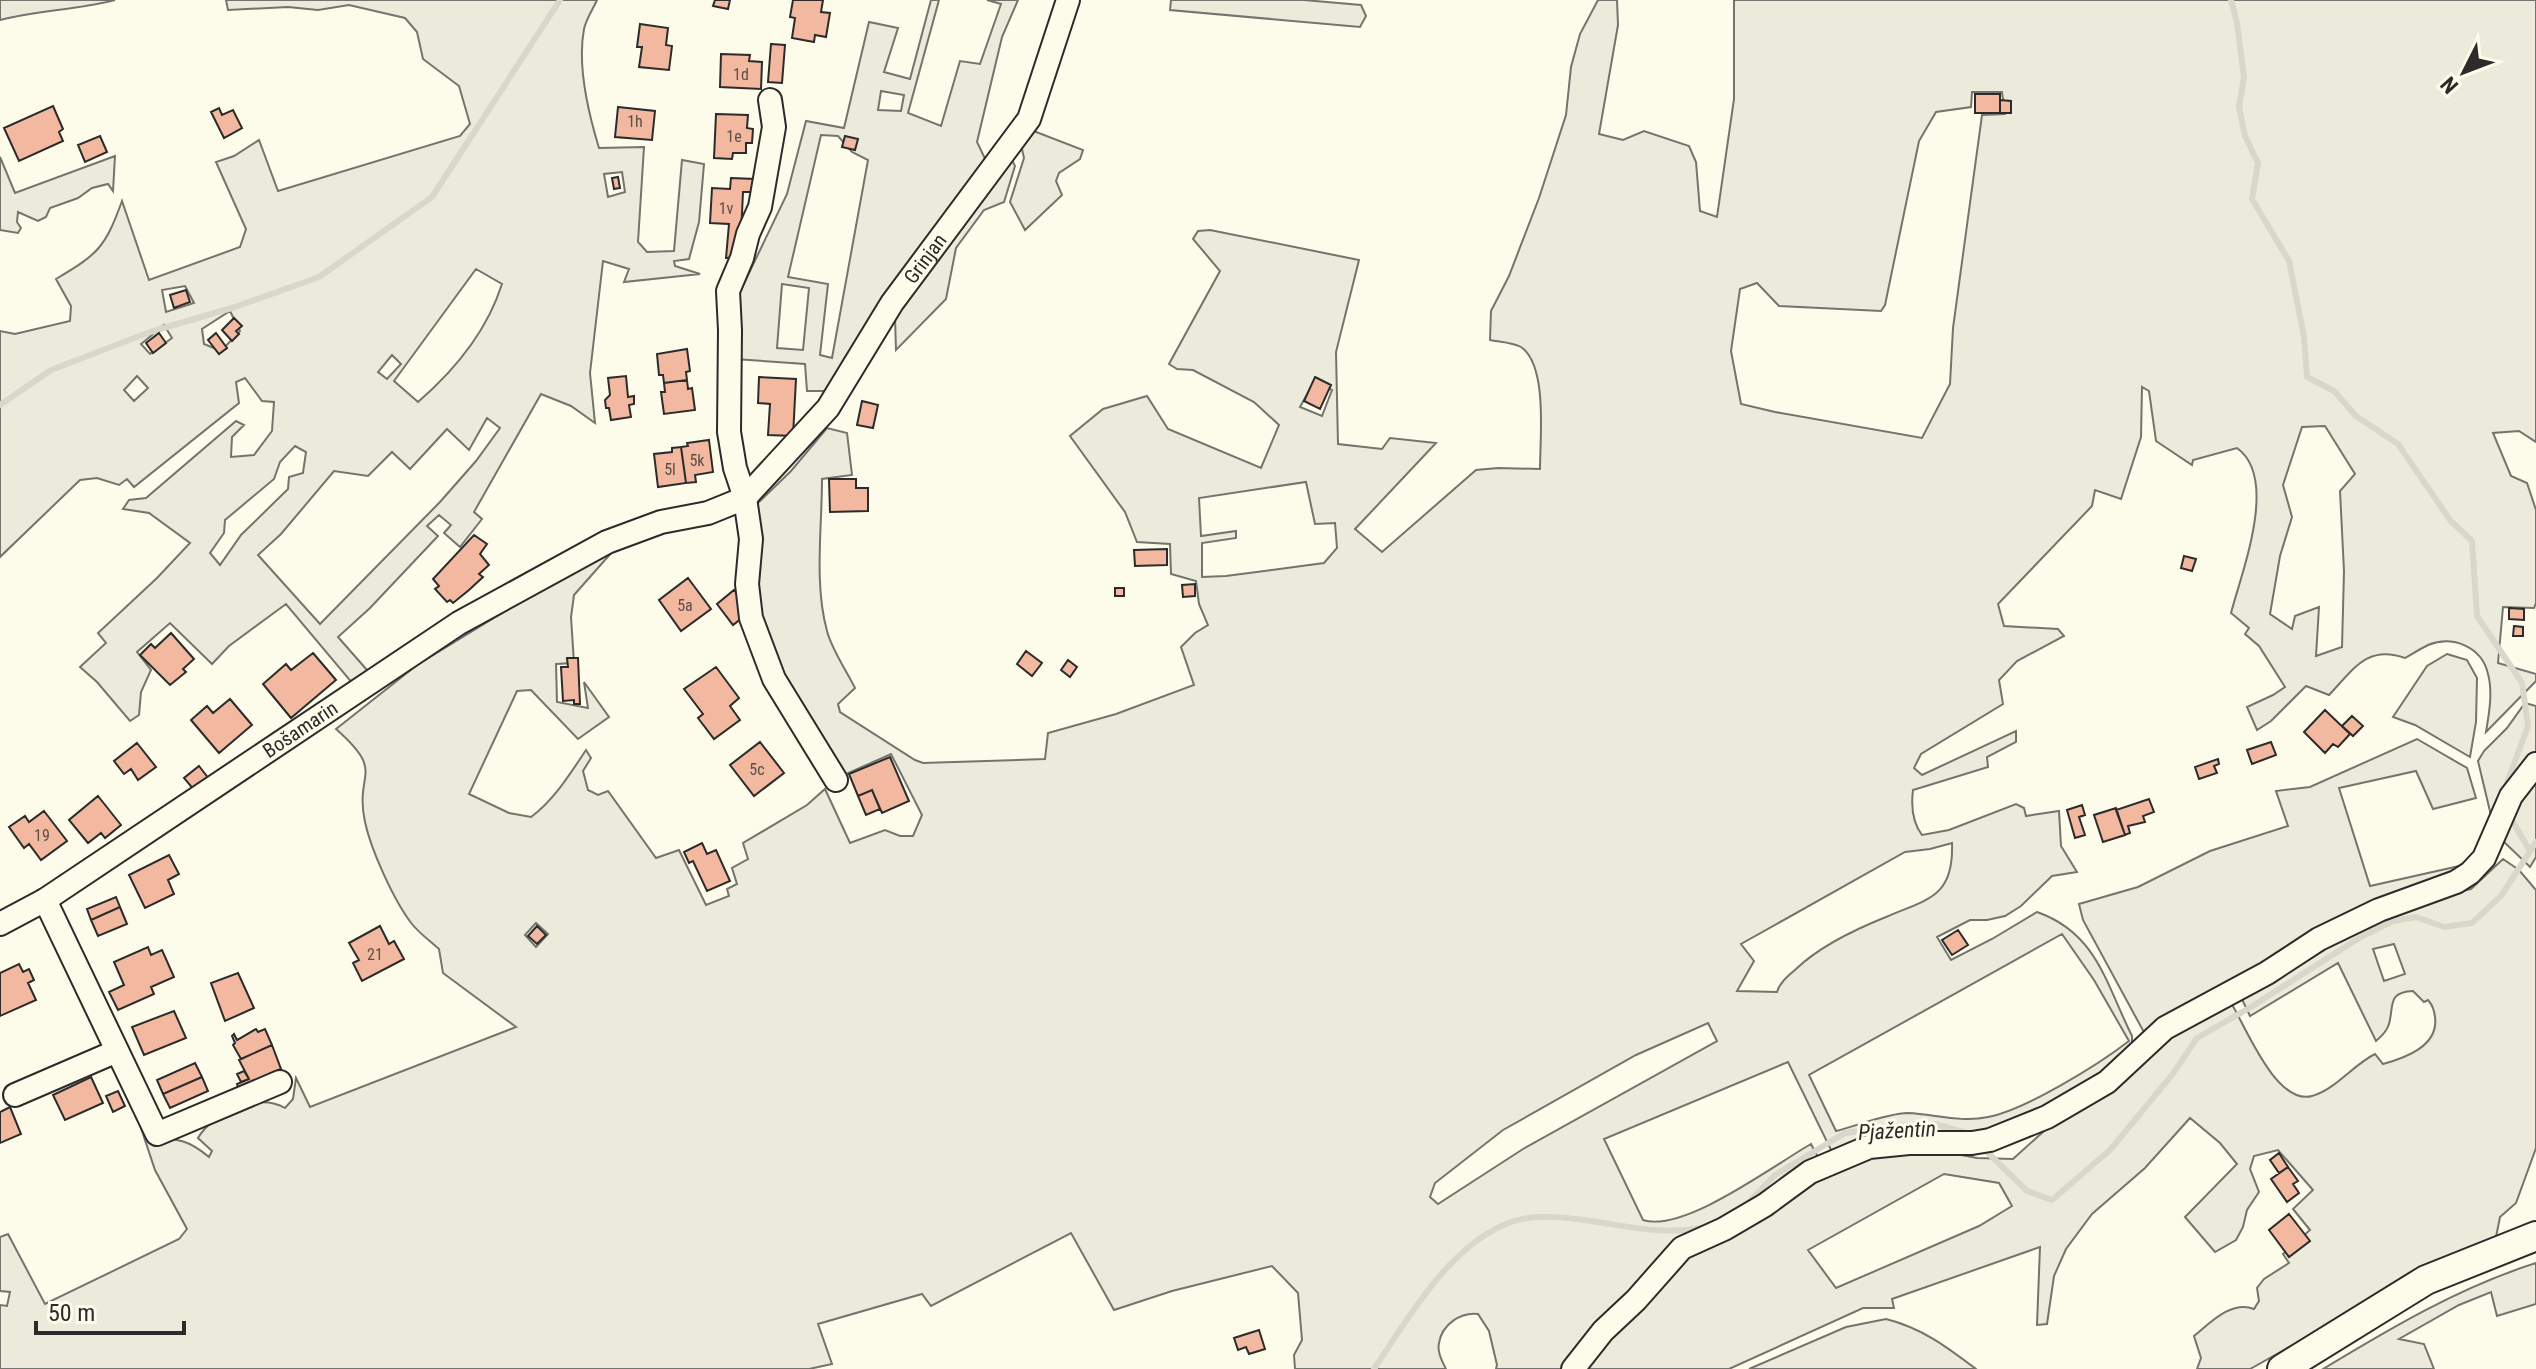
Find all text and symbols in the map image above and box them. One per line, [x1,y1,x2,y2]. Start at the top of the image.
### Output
north arrow [2424,32,2504,112]
house number: 1d [733,65,749,84]
text: N [2436,72,2463,98]
house number: 1h [627,112,643,131]
house number: 1e [726,127,742,146]
house number: 1v [719,199,734,218]
street label: Grinjan [899,229,951,288]
house number: 5k [689,451,705,470]
house number: 5l [664,460,676,479]
house number: 5a [677,596,693,615]
street label: Bošamarin [258,696,342,763]
house number: 5c [749,760,765,779]
house number: 19 [34,826,50,845]
house number: 21 [367,945,383,964]
water label: Pjažentin [1857,1116,1937,1145]
scale bar [36,1285,184,1335]
text: 50 m [48,1299,95,1327]

